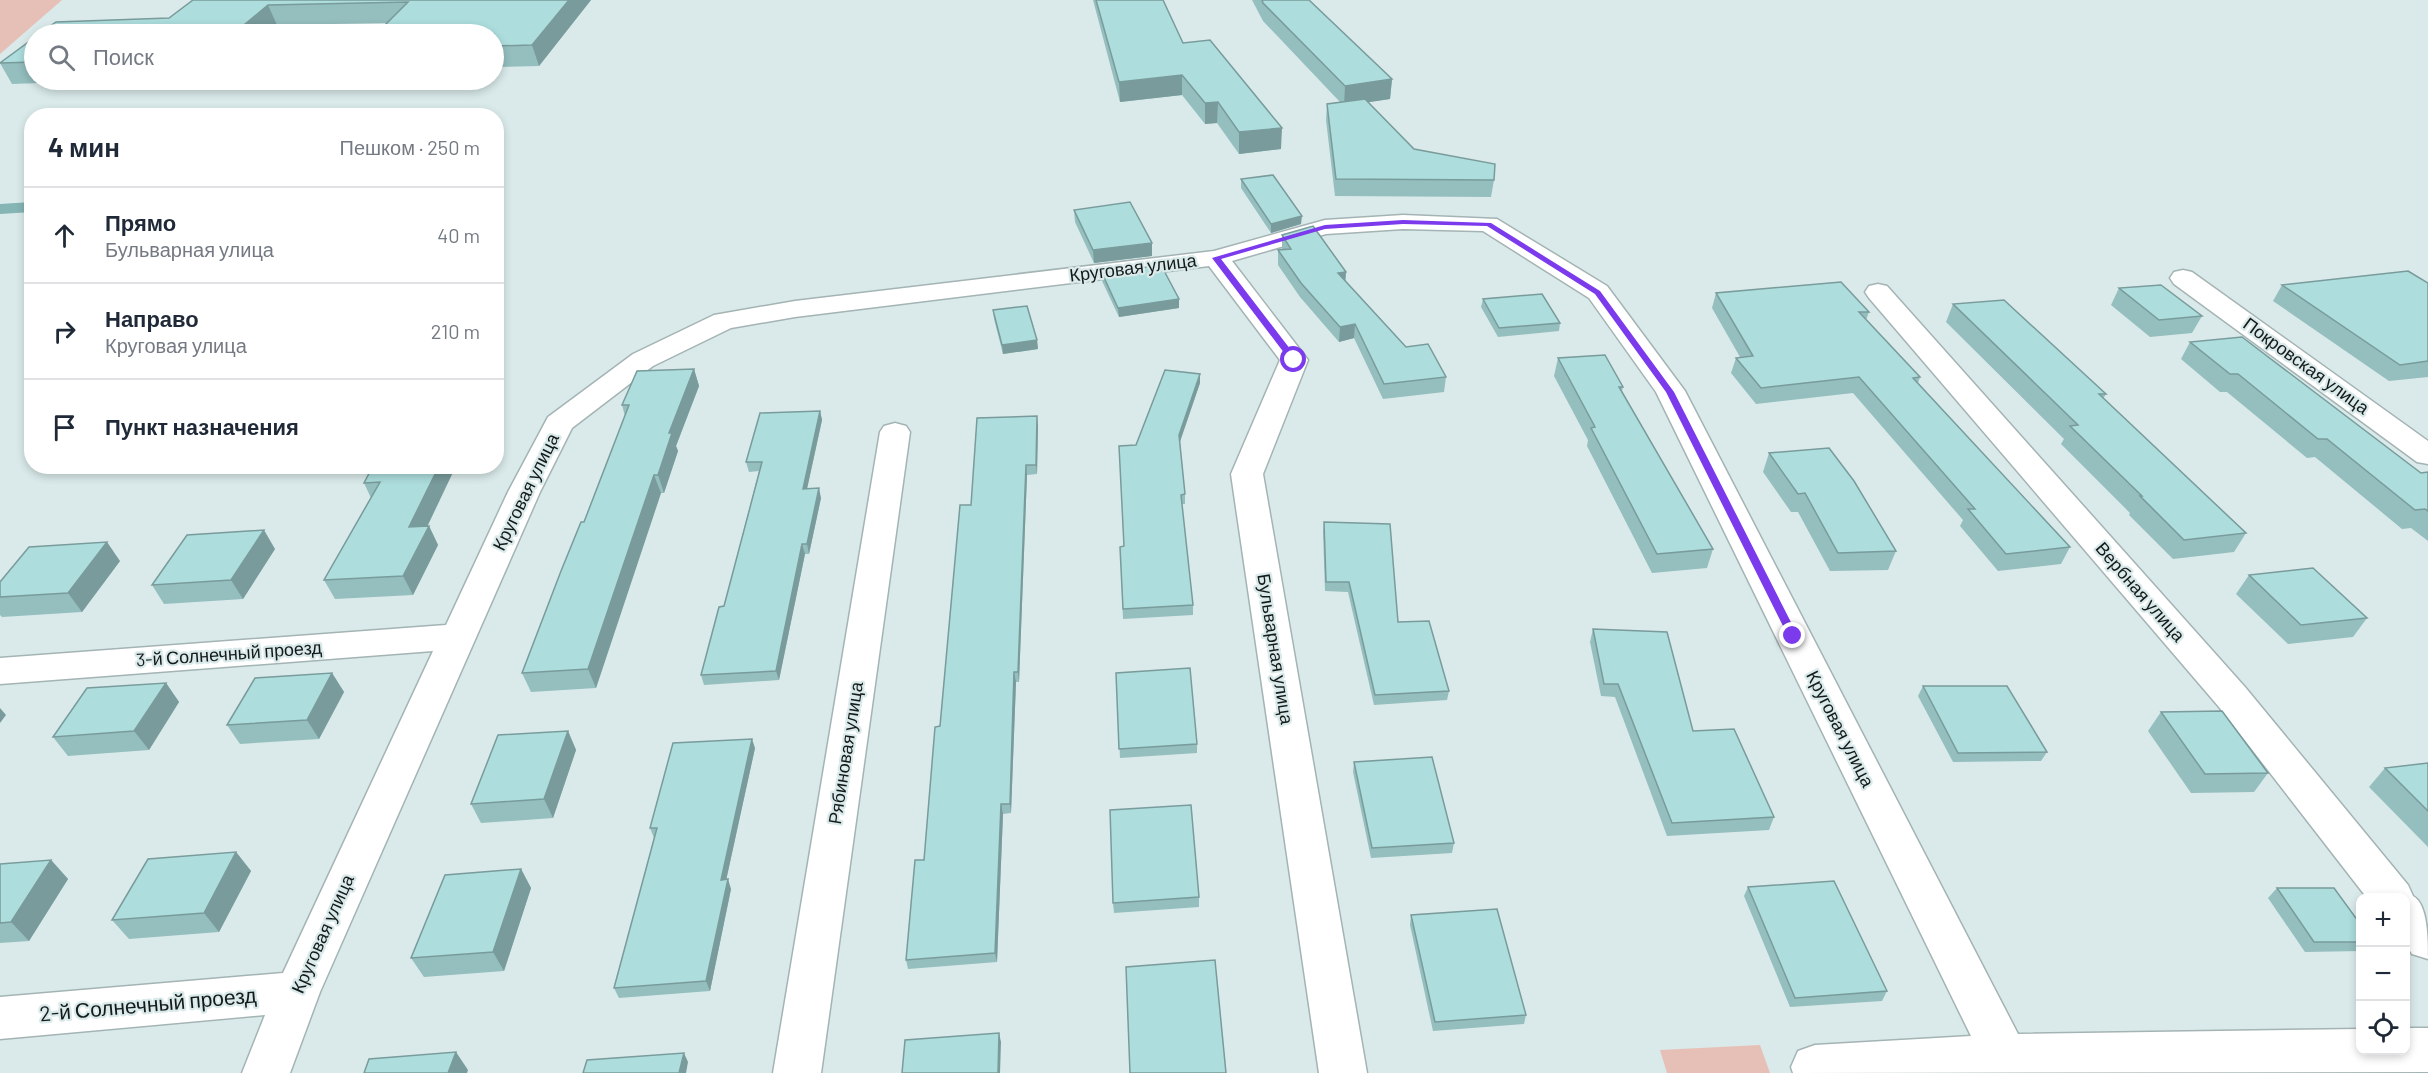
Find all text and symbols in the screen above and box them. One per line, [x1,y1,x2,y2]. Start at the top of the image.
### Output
search box [24,24,504,90]
icon: search [45,41,78,74]
text: Поиск [93,43,154,69]
text: 4 мин [48,131,120,162]
text: Пешком · 250 m [340,135,480,159]
text: Прямо [105,209,176,235]
icon: ahead [48,219,81,252]
text: 40 m [437,223,480,247]
text: Бульварная улица [105,237,274,261]
street label: Круговая улица [1068,248,1199,286]
text: Направо [105,305,199,331]
street label: Покровская улица [2239,312,2375,419]
icon: right [48,315,81,348]
text: 210 m [431,319,480,343]
text: Круговая улица [105,333,247,357]
route start [1280,346,1306,372]
icon: arrive [48,411,81,444]
text: Пункт назначения [105,413,299,439]
street label: Круговая улица [487,428,563,554]
street label: Вербная улица [2091,537,2191,647]
street label: Бульварная улица [1253,572,1299,727]
route end [1779,622,1805,648]
street label: 3-й Солнечный проезд [135,636,323,670]
street label: Круговая улица [1802,667,1880,791]
street label: Рябиновая улица [823,679,867,826]
street label: Круговая улица [286,870,359,996]
map controls [2356,893,2410,1055]
button: + [2356,893,2410,947]
button: − [2356,947,2410,1001]
street label: 2-й Солнечный проезд [38,982,257,1025]
button: locate [2356,1001,2410,1055]

